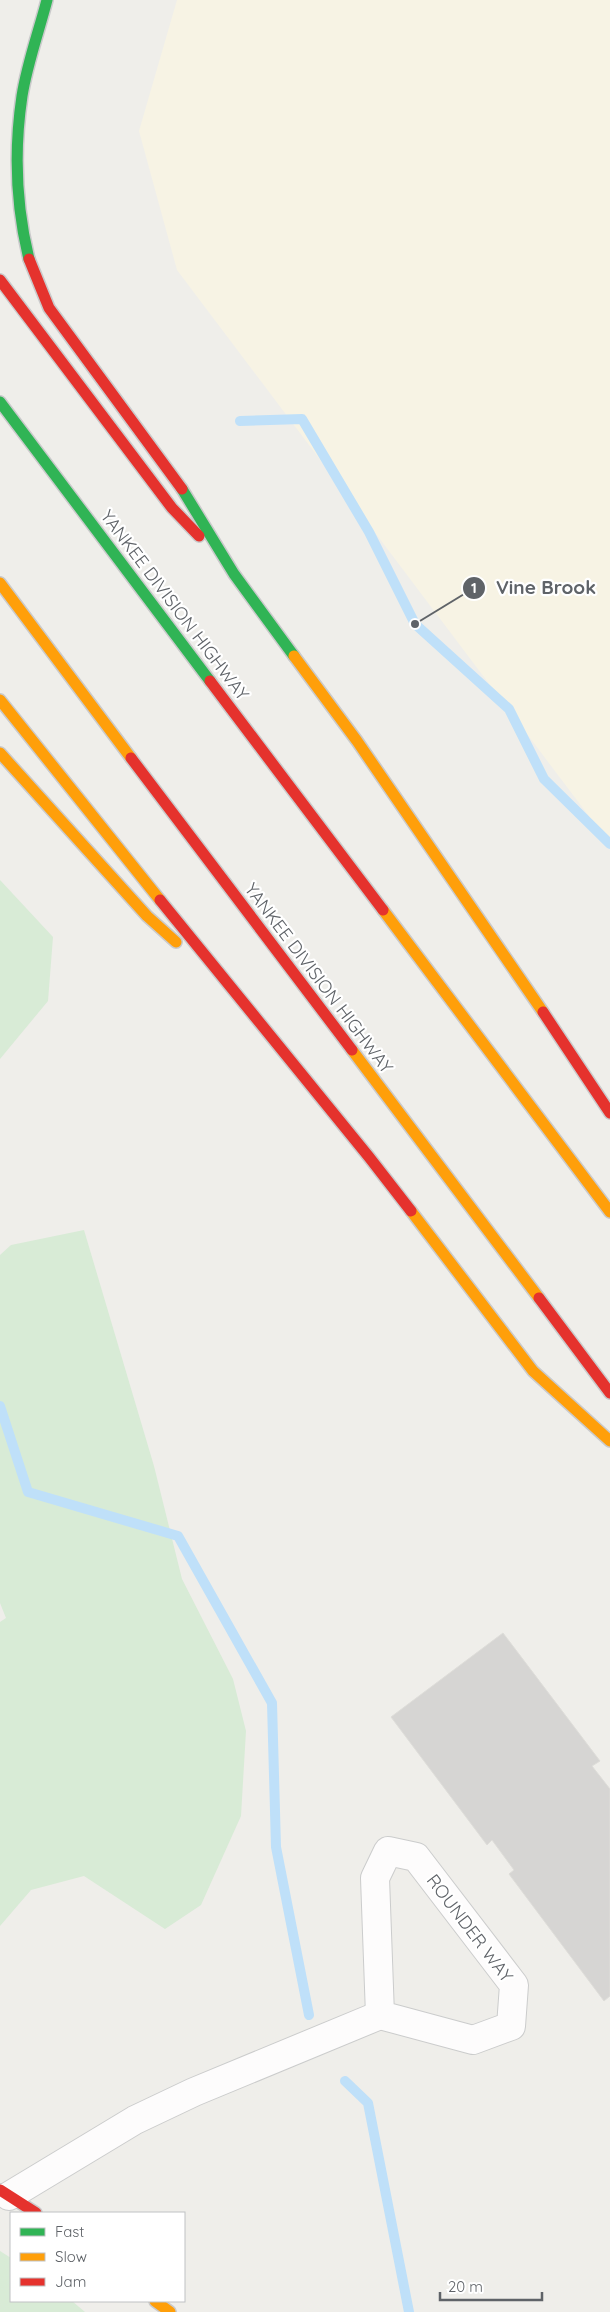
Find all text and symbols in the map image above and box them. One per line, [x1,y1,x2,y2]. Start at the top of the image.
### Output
street label: YANKEE DIVISION HIGHWAY [96,505,254,705]
callout: Vine Brook [461,571,606,605]
text: Vine Brook [496,575,596,599]
text: 1 [471,578,477,597]
street label: YANKEE DIVISION HIGHWAY [240,878,398,1078]
street label: ROUNDER WAY [422,1869,518,1987]
legend [10,2212,185,2302]
text: Fast [55,2222,84,2241]
text: Slow [55,2247,87,2266]
scale bar [440,2270,542,2302]
text: Jam [55,2272,86,2291]
text: 20 m [448,2277,483,2296]

